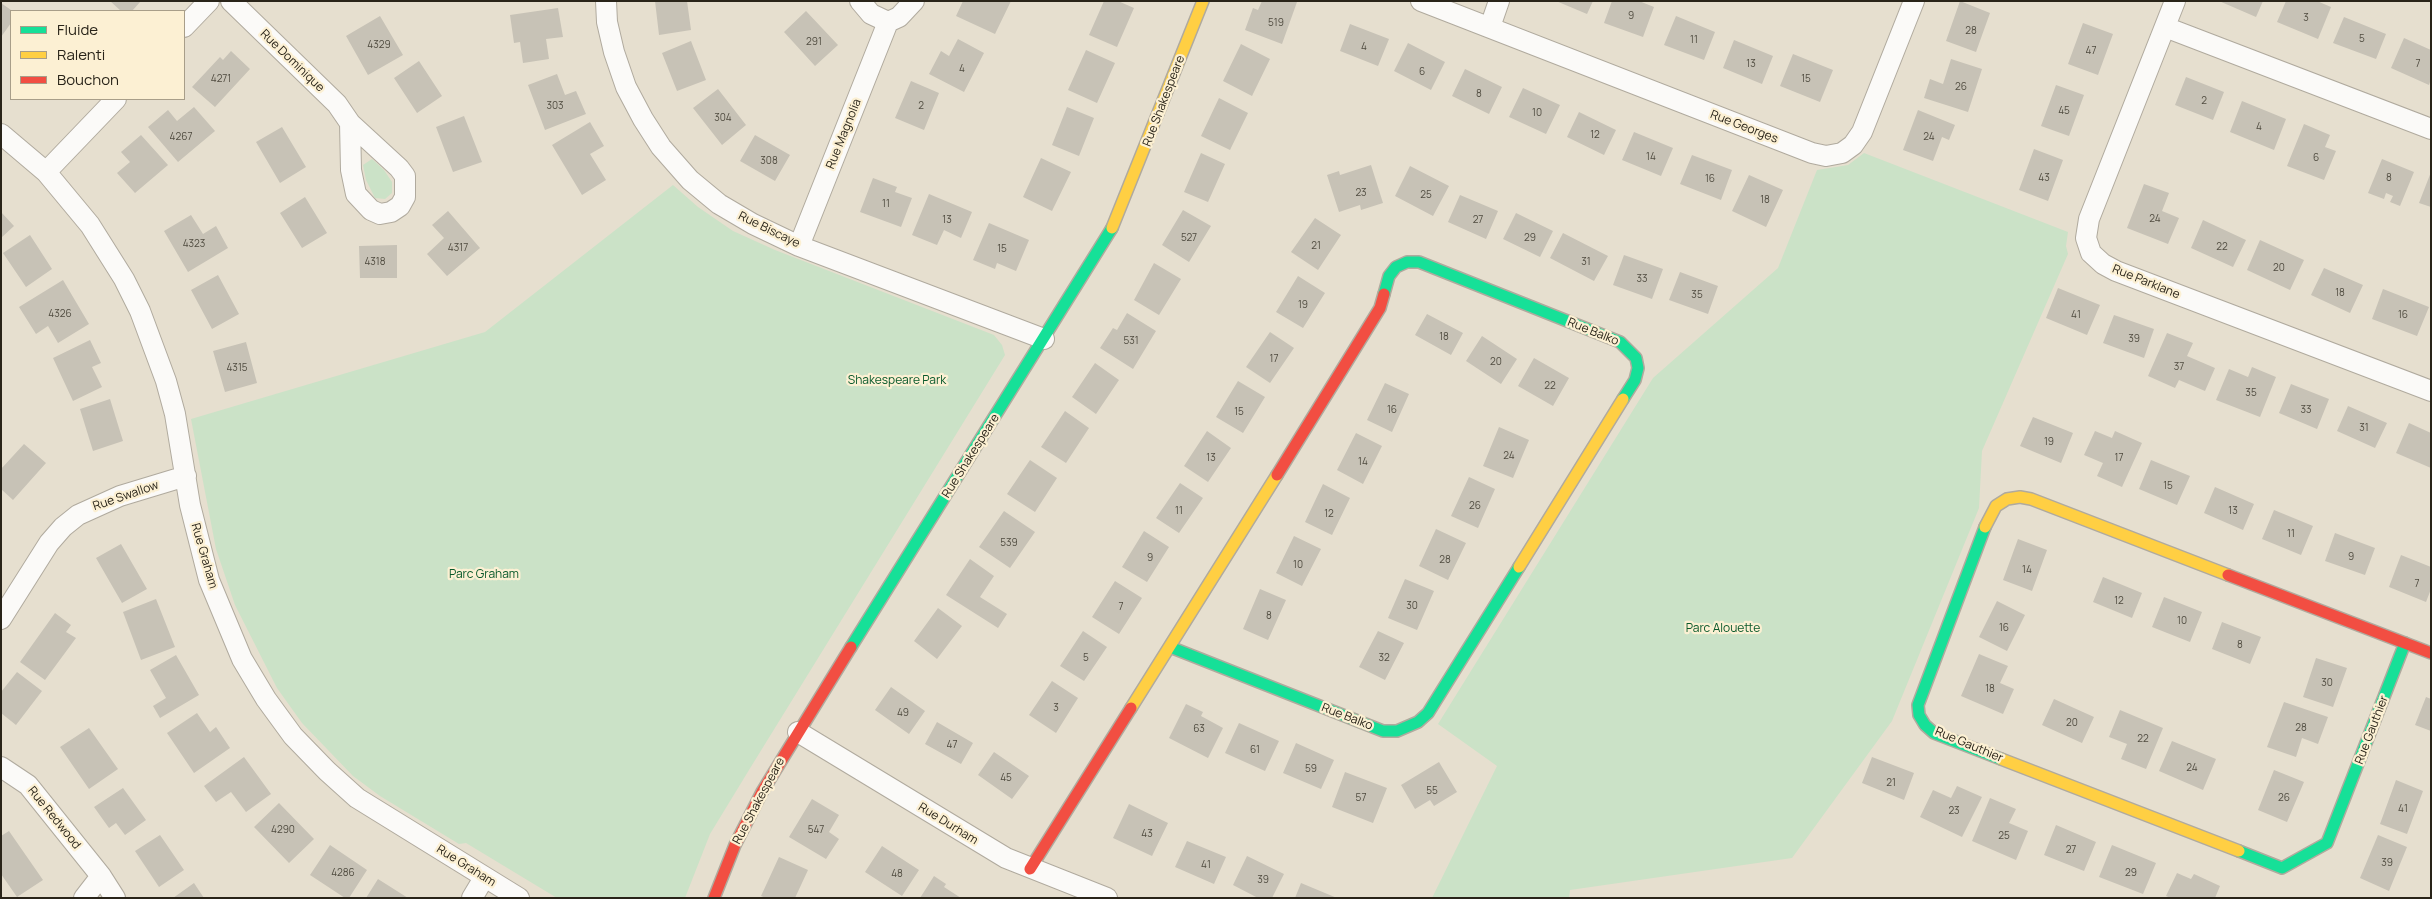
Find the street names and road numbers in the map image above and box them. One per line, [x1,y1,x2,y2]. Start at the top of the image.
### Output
street label: Rue Dominique [257,27,327,95]
street label: Rue Shakespeare [1140,53,1188,149]
street label: Rue Magnolia [823,97,865,171]
street label: Rue Georges [1708,108,1780,146]
street label: Rue Biscaye [736,209,802,251]
street label: Rue Parklane [2110,262,2182,302]
street label: Rue Balko [1565,315,1621,349]
street label: Rue Shakespeare [939,411,1003,501]
street label: Rue Swallow [91,478,161,514]
street label: Rue Graham [188,522,220,590]
street label: Rue Gauthier [2352,694,2392,766]
street label: Rue Balko [1319,701,1375,733]
street label: Rue Gauthier [1933,724,2005,766]
street label: Rue Shakespeare [730,755,788,847]
street label: Rue Redwood [24,784,84,852]
street label: Rue Durham [916,800,980,848]
street label: Rue Graham [434,842,498,890]

